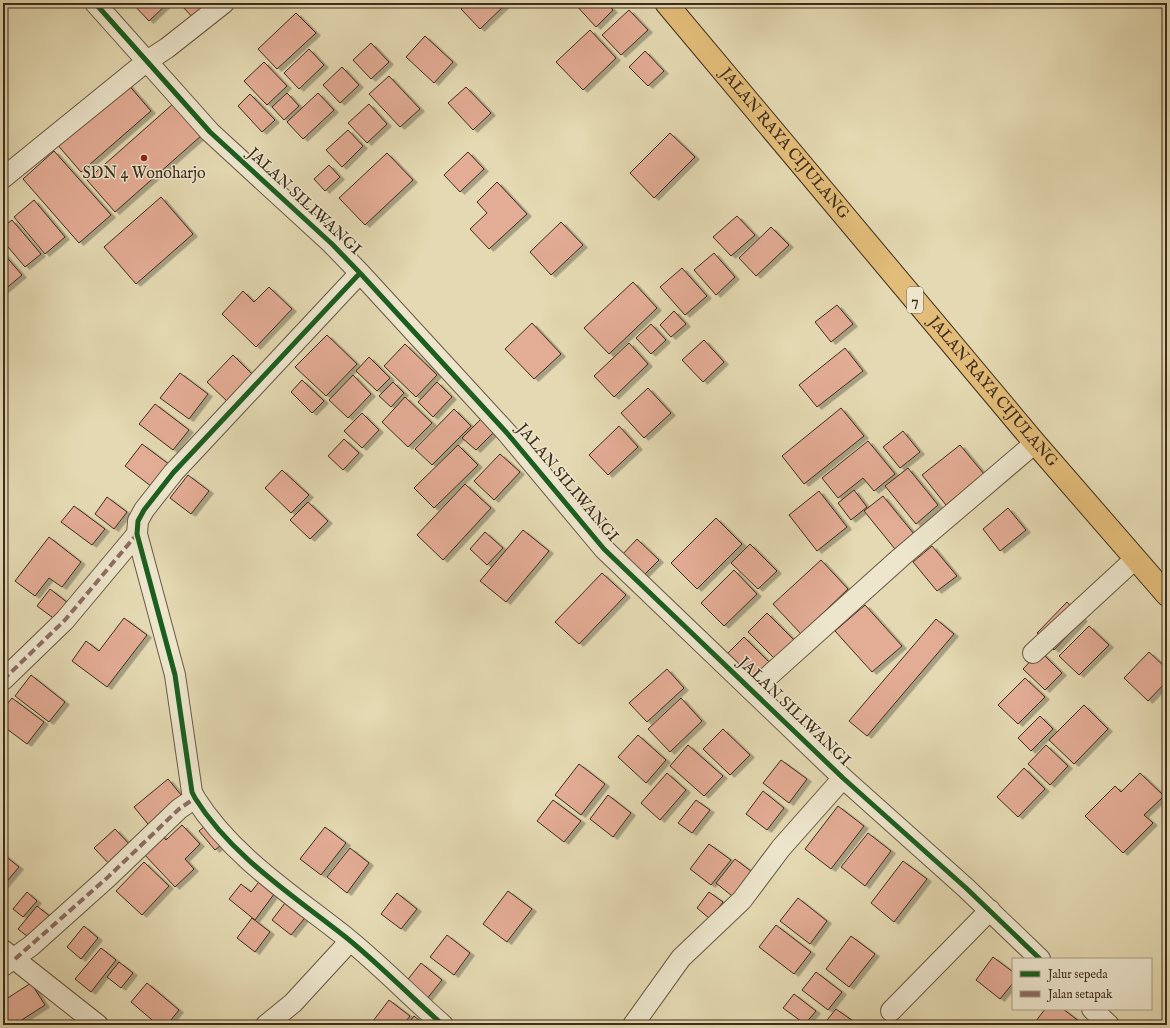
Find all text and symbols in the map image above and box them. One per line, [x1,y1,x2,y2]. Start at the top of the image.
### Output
street label: JALAN RAYA CIJULANG [714,63,853,224]
street label: JALAN SILIWANGI [241,143,365,260]
marker: SDN 4 Wonoharjo [139,153,149,163]
place label: SDN 4 Wonoharjo [82,164,206,184]
road number: 7 [907,287,923,313]
street label: JALAN RAYA CIJULANG [922,311,1062,472]
street label: JALAN SILIWANGI [510,418,622,546]
street label: JALAN SILIWANGI [732,652,854,771]
legend [1012,958,1152,1010]
text: Jalur sepeda [1046,967,1108,983]
text: Jalan setapak [1046,987,1113,1003]

